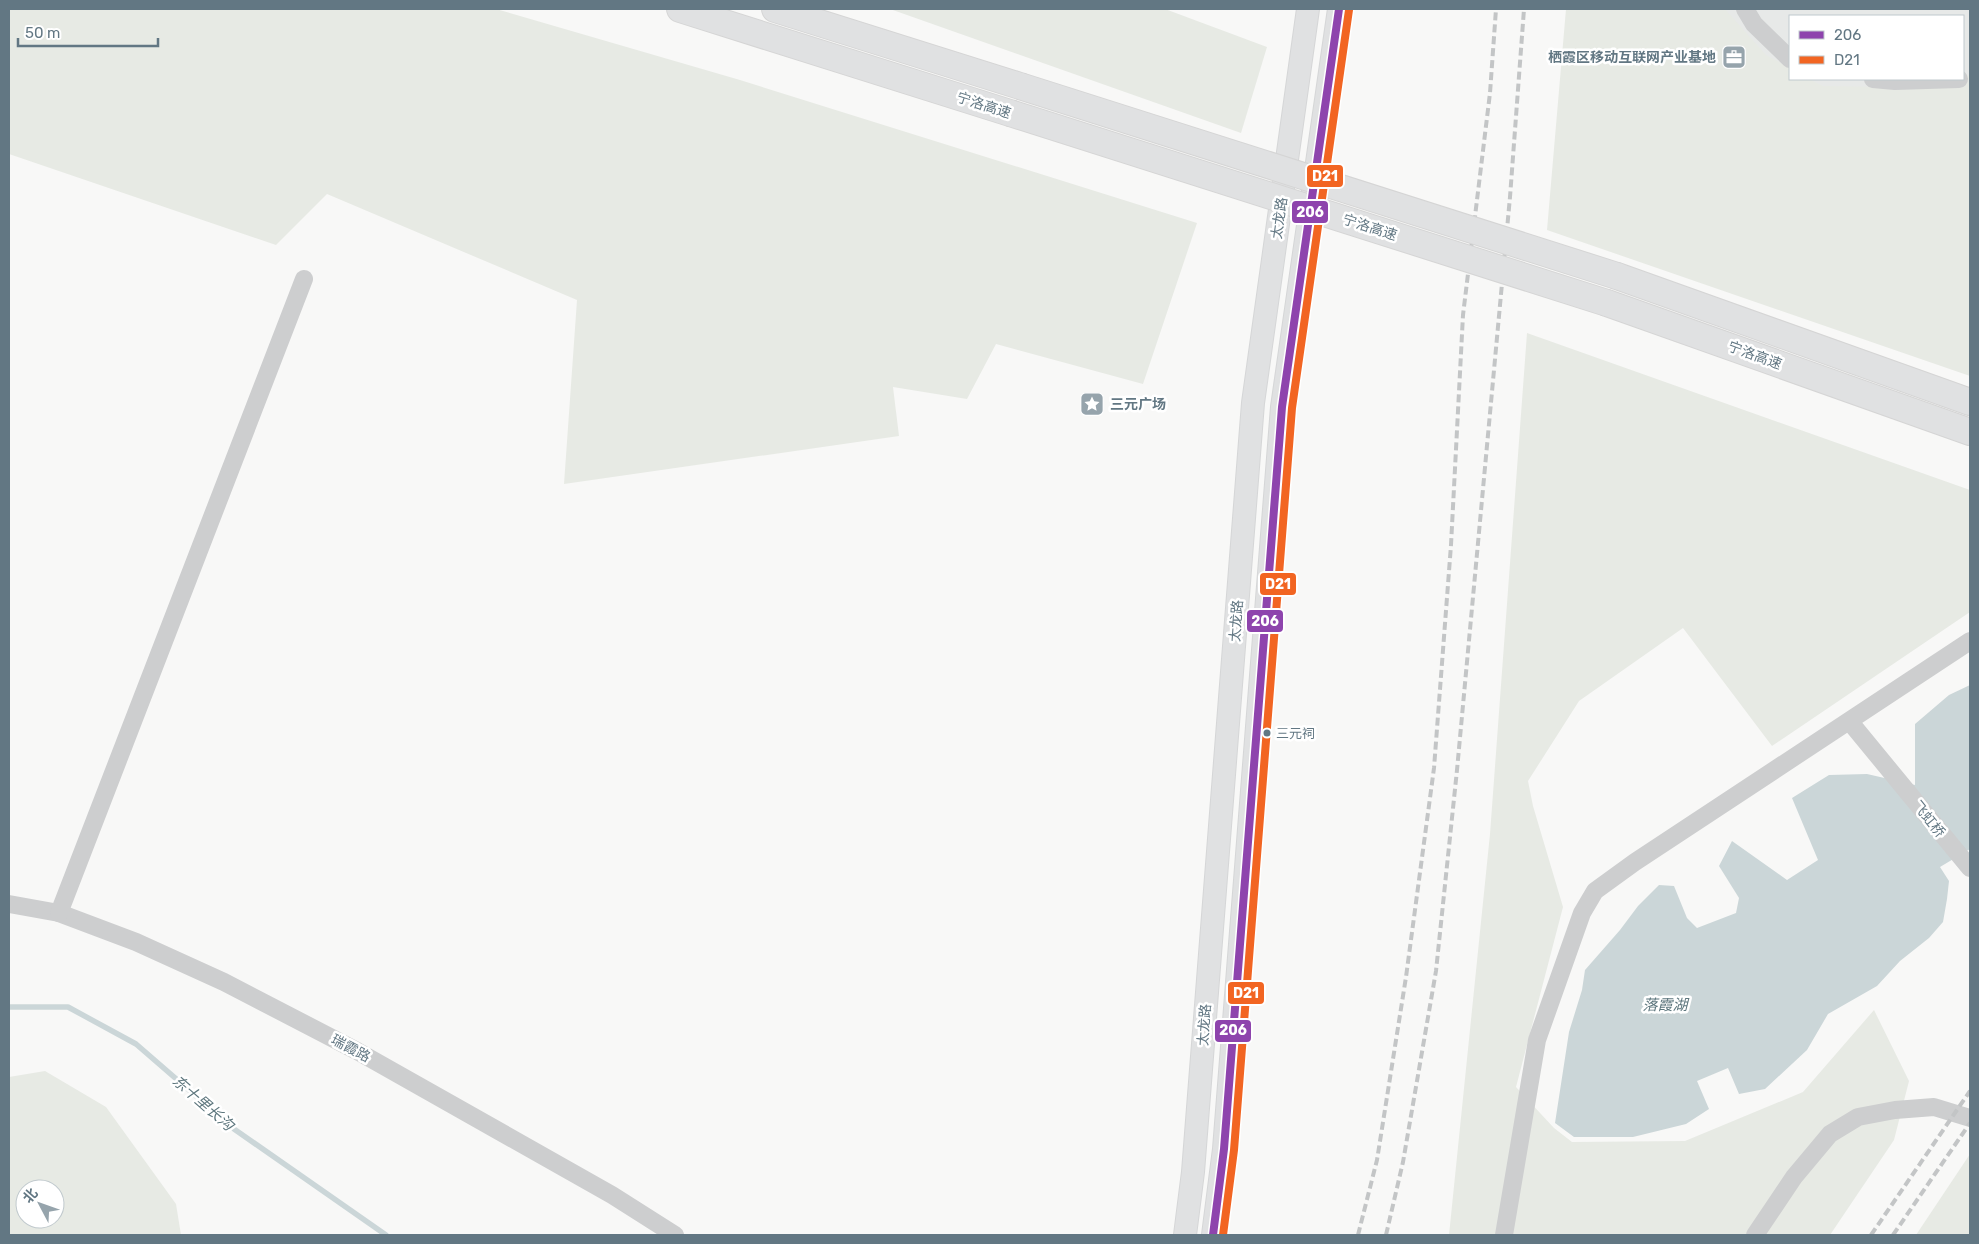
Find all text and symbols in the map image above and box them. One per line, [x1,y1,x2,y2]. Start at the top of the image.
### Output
scale bar [18,15,158,47]
legend [1789,15,1964,80]
text: 50 m [25,24,60,42]
text: 206 [1834,26,1861,44]
office icon: 栖霞区移动互联网产业基地 [1721,44,1747,70]
place label: 栖霞区移动互联网产业基地 [1548,49,1716,66]
text: D21 [1834,51,1860,69]
street label: 宁洛高速 [955,89,1013,122]
line badge: D21 [1306,164,1344,188]
text: D21 [1312,168,1338,185]
street label: 太龙路 [1268,196,1291,240]
line badge: 206 [1291,200,1329,224]
text: 206 [1296,204,1324,221]
street label: 宁洛高速 [1341,211,1399,244]
street label: 宁洛高速 [1726,338,1784,373]
place icon: 三元广场 [1079,391,1105,417]
place label: 三元广场 [1110,396,1166,413]
line badge: D21 [1259,572,1297,596]
text: D21 [1265,576,1291,593]
street label: 太龙路 [1227,599,1246,643]
line badge: 206 [1246,609,1284,633]
text: 206 [1251,613,1279,630]
place label: 三元祠 [1276,726,1315,741]
marker: 三元祠 [1262,728,1272,738]
street label: 飞虹桥 [1909,798,1948,841]
line badge: D21 [1227,981,1265,1005]
text: D21 [1233,985,1259,1002]
water label: 落霞湖 [1642,996,1689,1014]
street label: 太龙路 [1195,1003,1214,1047]
line badge: 206 [1214,1019,1252,1043]
text: 206 [1219,1022,1247,1039]
street label: 瑞霞路 [328,1031,373,1066]
water label: 东十里长沟 [169,1072,239,1136]
north arrow [15,1179,65,1229]
text: 北 [20,1185,42,1207]

